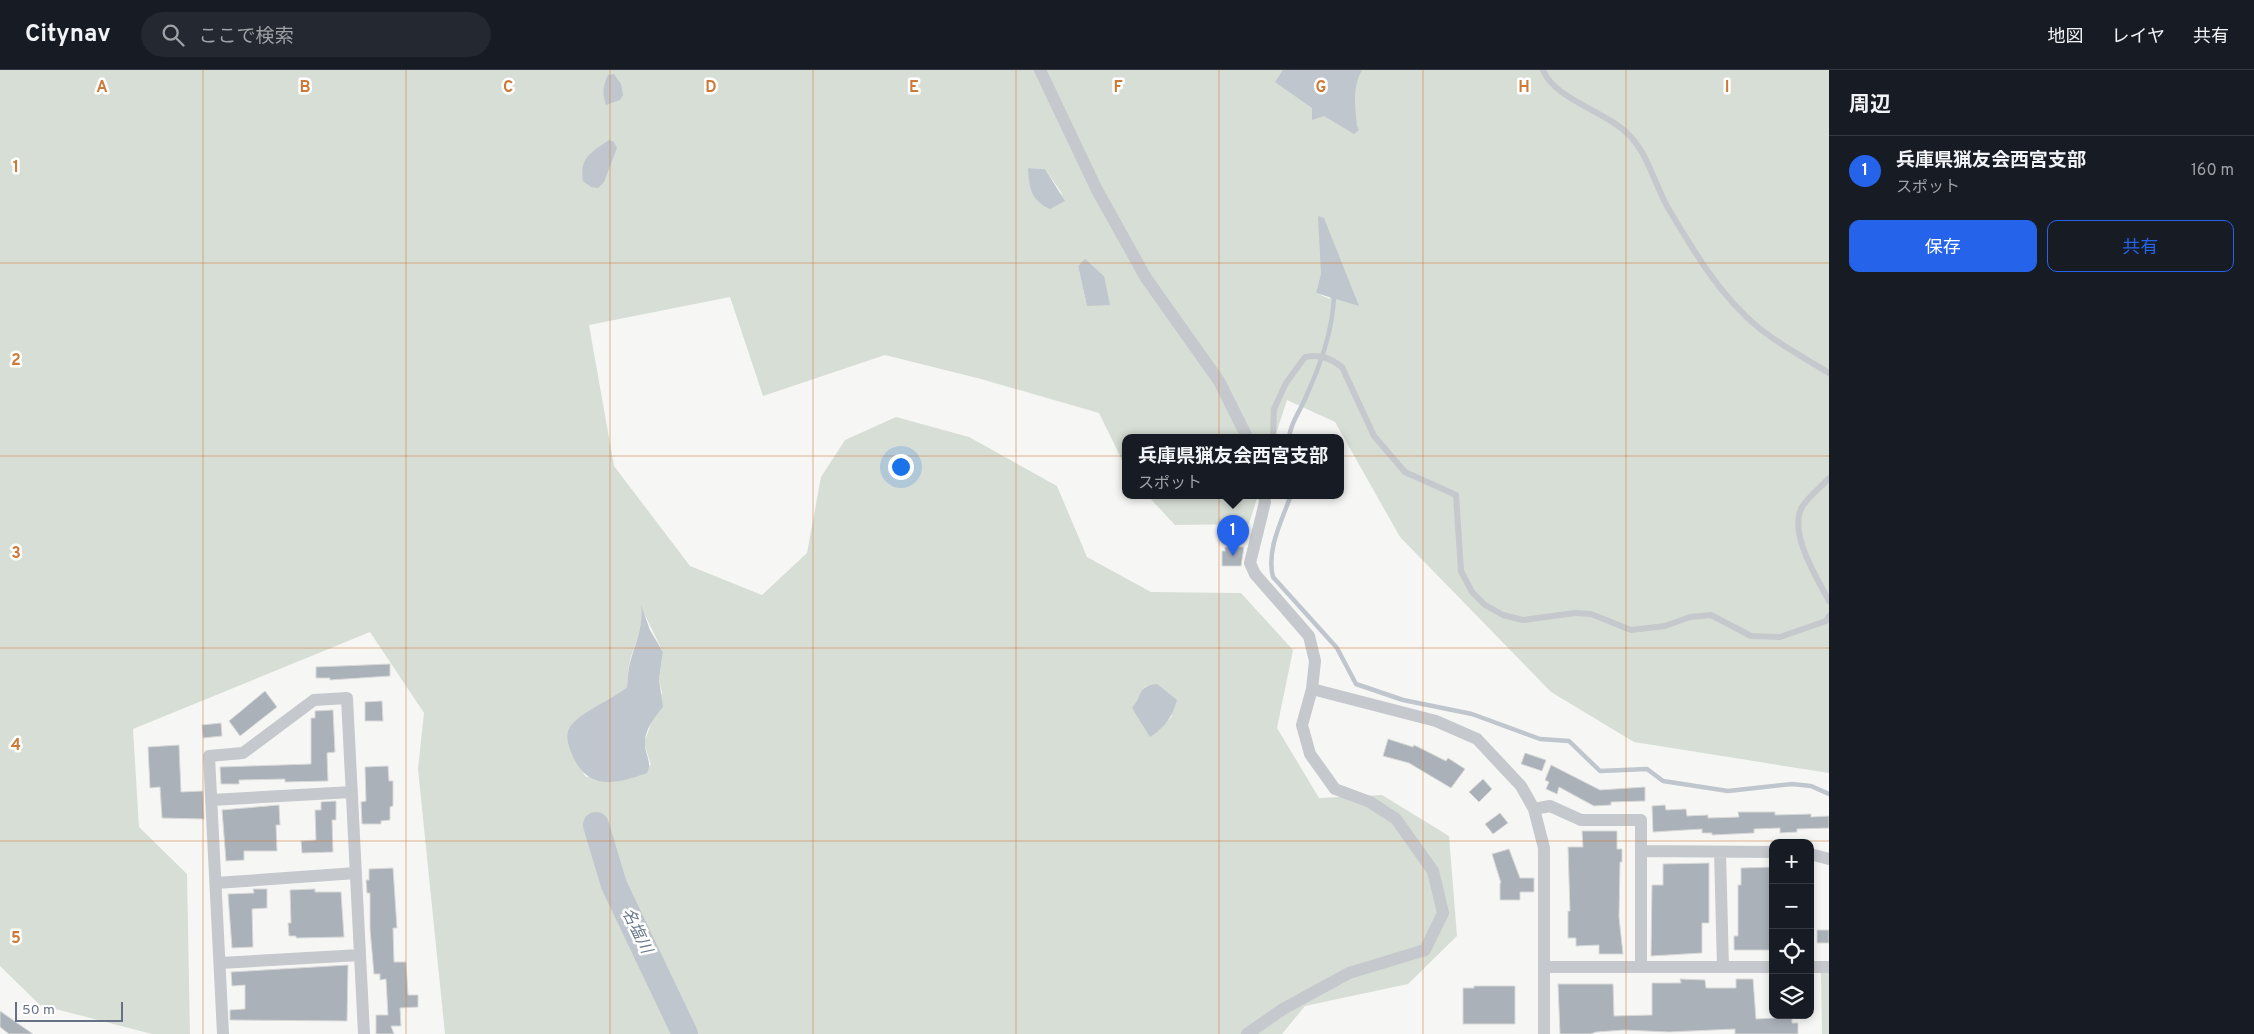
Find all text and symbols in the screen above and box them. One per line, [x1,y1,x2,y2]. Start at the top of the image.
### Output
search box [141,12,491,57]
text: Citynav [25,20,111,50]
icon: search [159,21,187,49]
text: ここで検索 [199,25,294,49]
text: 地図 [2048,26,2084,49]
text: レイヤ [2112,26,2165,49]
text: 共有 [2193,26,2229,49]
text: A [96,78,108,98]
text: B [299,78,311,98]
text: C [503,78,513,98]
text: D [705,78,717,98]
text: E [909,78,919,98]
text: F [1113,78,1123,98]
text: G [1316,78,1326,98]
text: H [1518,78,1530,98]
text: I [1725,78,1729,98]
text: 周辺 [1849,92,1891,119]
text: 兵庫県猟友会西宮支部 [1896,149,2086,173]
text: 1 [13,158,19,178]
text: 1 [1862,161,1868,181]
text: 160 m [2191,161,2234,181]
text: スポット [1896,178,1960,198]
button: 保存 [1849,220,2037,272]
button: 共有 [2047,220,2234,272]
text: 2 [11,351,21,371]
popup [1122,434,1344,499]
text: 兵庫県猟友会西宮支部 [1138,445,1328,469]
your location [888,454,914,480]
text: スポット [1138,474,1202,494]
pin: 1 [1217,515,1249,556]
text: 3 [11,544,21,564]
text: 4 [11,736,21,756]
map controls [1769,839,1814,1019]
button: + [1769,839,1814,884]
button: − [1769,884,1814,929]
water label: 名塩川 [616,905,656,959]
text: 5 [11,929,21,949]
button: locate [1769,929,1814,974]
button: layers [1769,974,1814,1019]
scale bar [15,999,122,1022]
text: 50 m [22,1002,55,1019]

